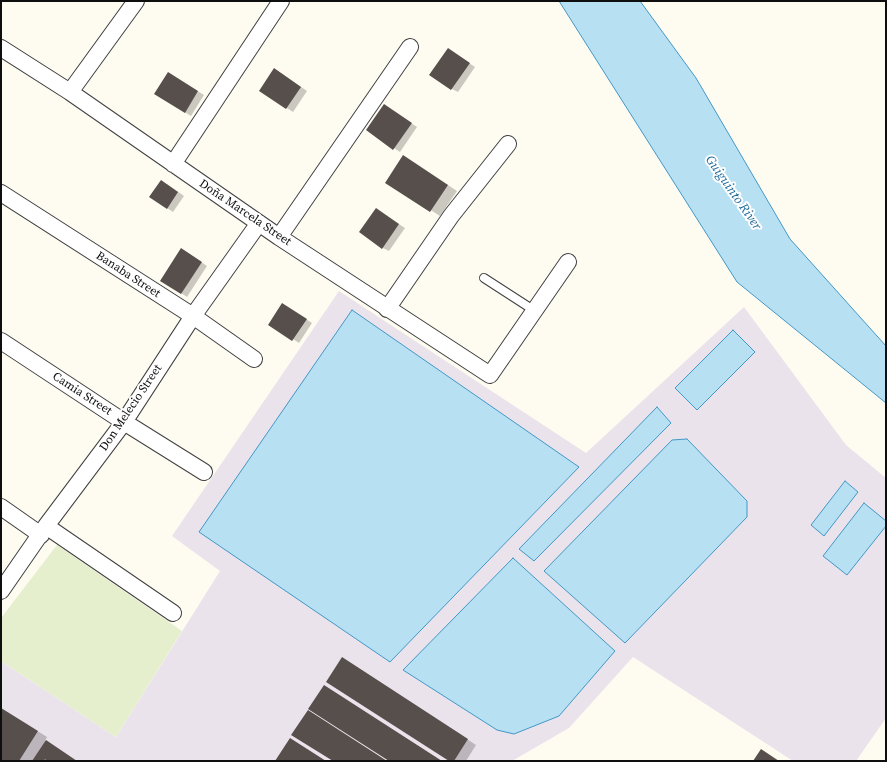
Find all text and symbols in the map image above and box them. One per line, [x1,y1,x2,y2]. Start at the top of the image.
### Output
water label: Guiguinto River [702,153,764,233]
street label: Doña Marcela Street [196,177,294,249]
street label: Banaba Street [93,249,163,301]
street label: Don Melecio Street [97,362,165,454]
street label: Camia Street [50,369,114,419]

